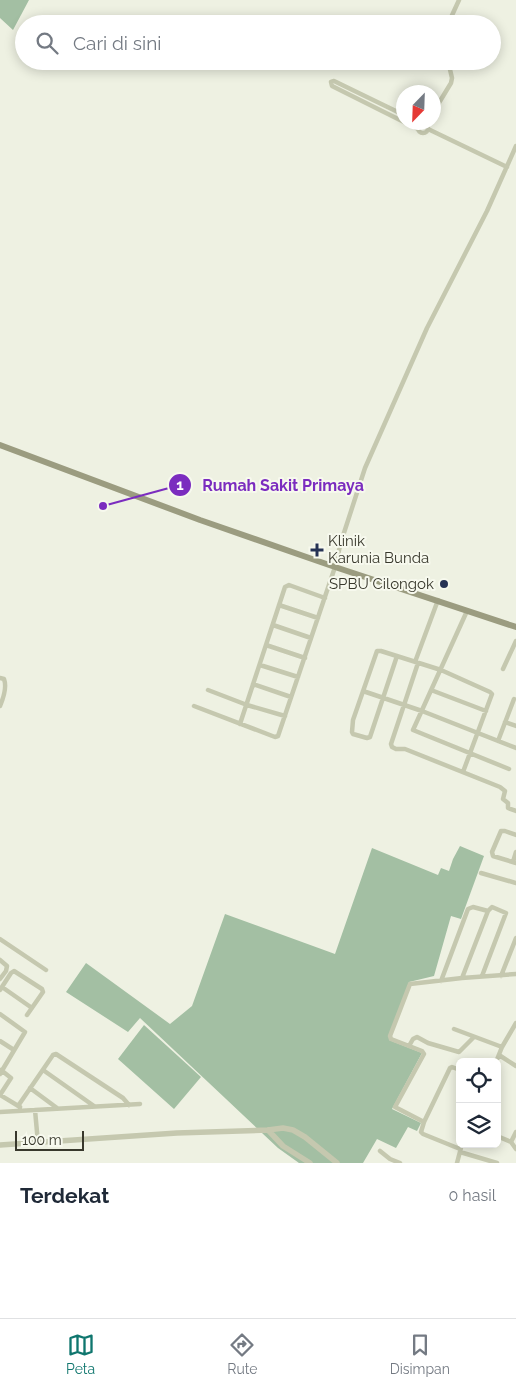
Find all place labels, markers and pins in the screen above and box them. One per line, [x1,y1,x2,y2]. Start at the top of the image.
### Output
callout: Rumah Sakit Primaya [168,470,374,501]
place label: Klinik Karunia Bunda [328,532,429,567]
marker: Klinik Karunia Bunda [310,543,324,557]
place label: SPBU Cilongok [329,575,434,593]
marker: SPBU Cilongok [438,578,450,590]

